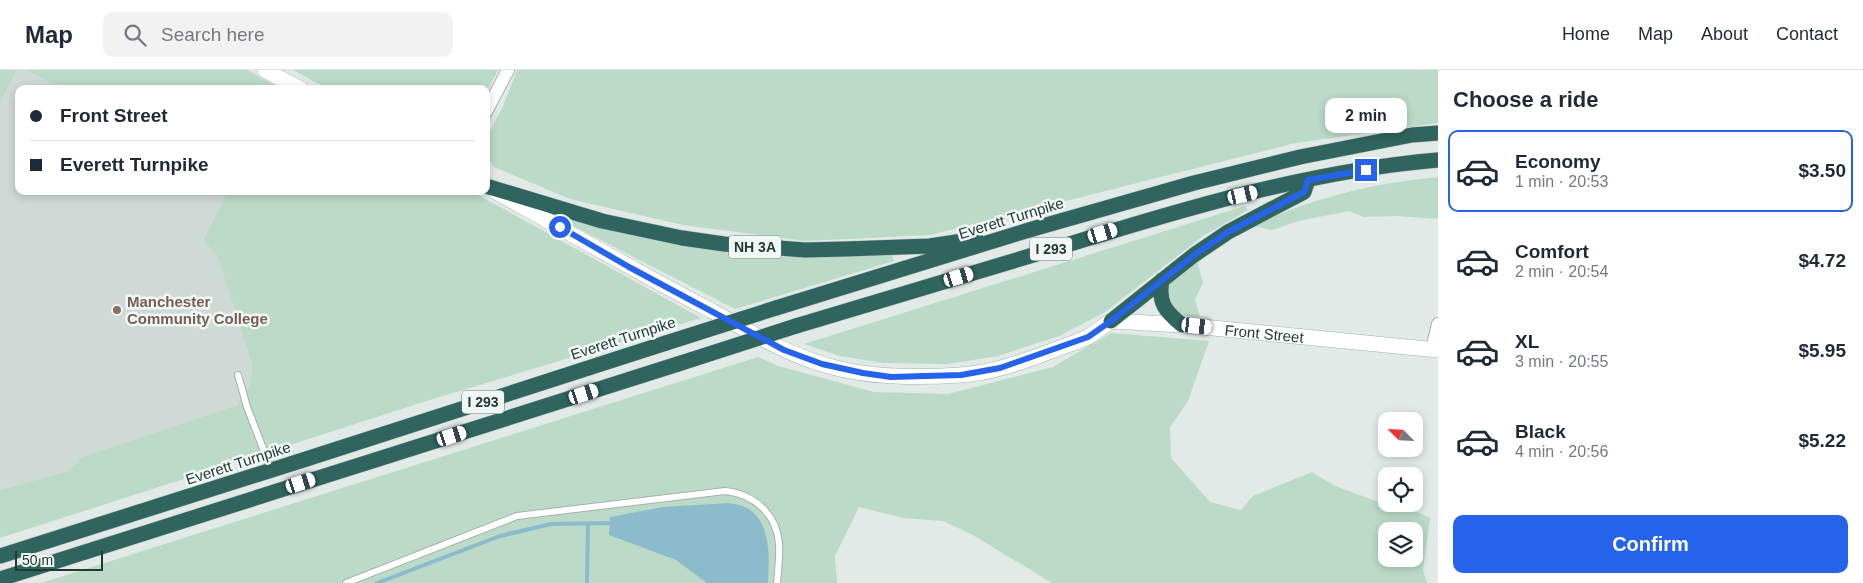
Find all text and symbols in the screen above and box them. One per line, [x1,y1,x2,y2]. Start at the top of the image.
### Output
search box [103,12,453,57]
text: Map [25,21,73,48]
icon: search [121,21,149,49]
text: Search here [161,24,265,45]
text: Home [1562,24,1610,44]
text: Map [1638,24,1673,44]
text: About [1701,24,1748,44]
text: Contact [1776,24,1838,44]
text: Choose a ride [1453,87,1598,112]
callout: 2 min [1325,98,1407,132]
text: Front Street [60,105,168,126]
text: 2 min [1345,107,1387,124]
icon: car [1455,149,1500,194]
text: Economy [1515,151,1601,172]
text: Everett Turnpike [60,154,209,175]
route end [1355,159,1377,181]
text: $3.50 [1798,160,1846,181]
text: 1 min · 20:53 [1515,173,1608,190]
car [1226,184,1259,206]
street label: Everett Turnpike [956,194,1066,242]
route start [549,216,571,238]
car [1086,221,1119,245]
road number: NH 3A [729,236,781,258]
road number: I 293 [1030,238,1072,260]
icon: car [1455,239,1500,284]
text: Comfort [1515,241,1589,262]
text: $4.72 [1798,250,1846,271]
text: 2 min · 20:54 [1515,263,1608,280]
car [942,265,975,289]
place label: Manchester Community College [127,293,268,327]
marker: Manchester Community College [111,304,123,316]
street label: Everett Turnpike [568,313,678,363]
car [1181,317,1212,335]
street label: Front Street [1224,321,1305,345]
icon: car [1455,329,1500,374]
text: XL [1515,331,1539,352]
text: $5.95 [1798,340,1846,361]
text: 3 min · 20:55 [1515,353,1608,370]
car [567,382,600,406]
road number: I 293 [462,391,504,414]
north arrow [1378,412,1422,458]
map controls [1378,412,1423,567]
icon: car [1455,419,1500,464]
text: Black [1515,421,1566,442]
car [435,424,468,448]
text: $5.22 [1798,430,1846,451]
street label: Everett Turnpike [183,438,293,488]
text: 4 min · 20:56 [1515,443,1608,460]
button: locate [1378,467,1423,512]
car [284,471,317,495]
button: Confirm [1453,515,1848,573]
button: layers [1378,522,1423,567]
scale bar [15,548,102,571]
text: 50 m [22,552,53,568]

